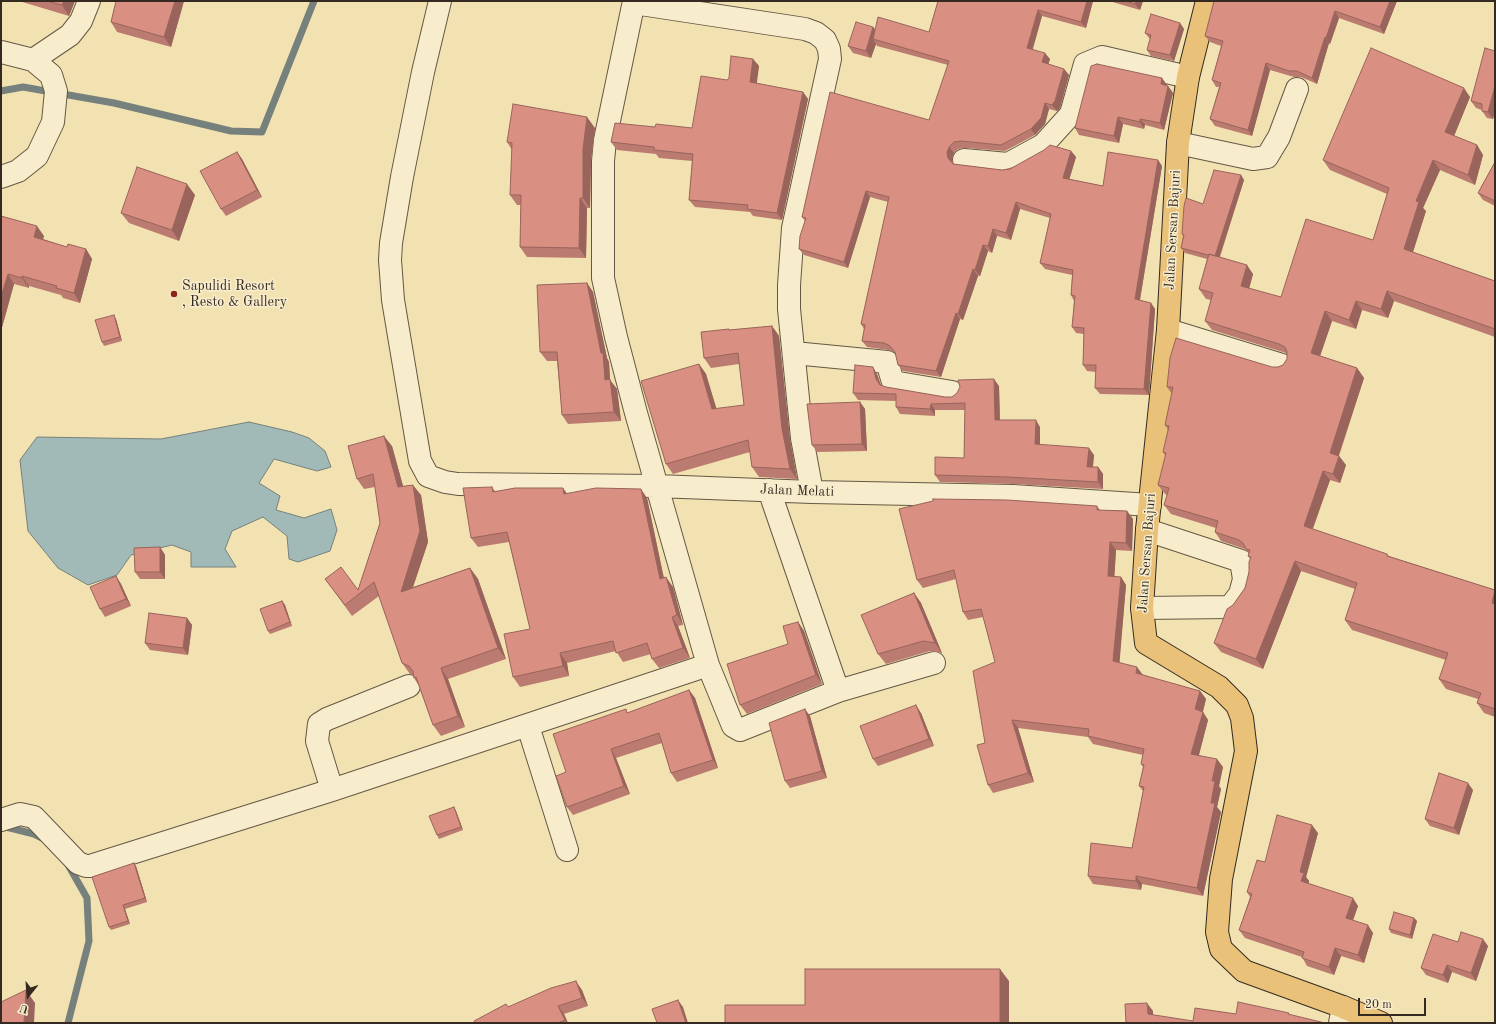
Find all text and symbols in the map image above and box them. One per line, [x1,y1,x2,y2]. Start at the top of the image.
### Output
street label: Jalan Sersan Bajuri [1161,170,1185,290]
place label: Sapulidi Resort , Resto & Gallery [182,278,287,310]
marker: Sapulidi Resort , Resto & Gallery [169,289,179,299]
street label: Jalan Melati [760,481,834,501]
street label: Jalan Sersan Bajuri [1134,493,1160,613]
north arrow [8,976,48,1016]
scale bar [1360,990,1428,1016]
text: 20 m [1365,999,1392,1011]
text: U [19,1001,30,1014]

